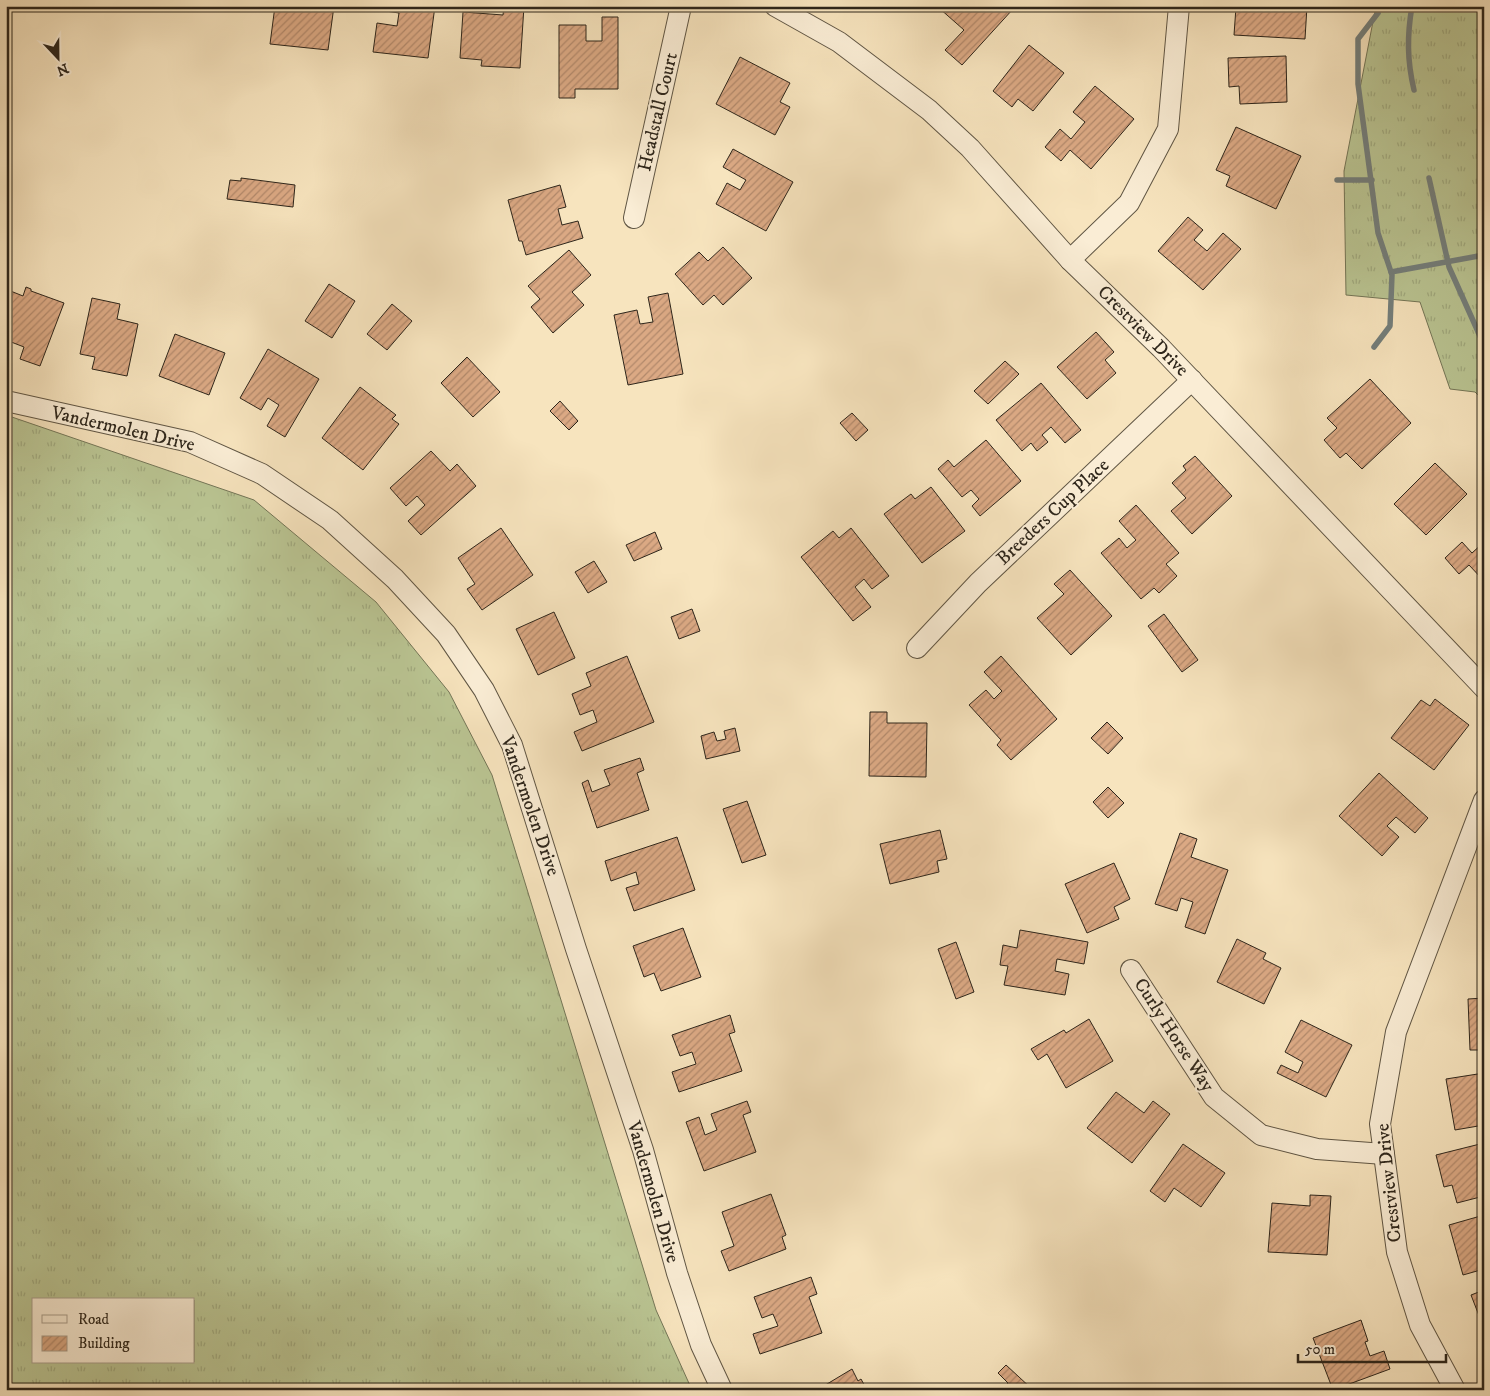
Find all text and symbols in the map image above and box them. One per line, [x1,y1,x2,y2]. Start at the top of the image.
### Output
north arrow [32,32,82,82]
street label: Headstall Court [633,50,683,174]
text: N [53,59,71,80]
street label: Crestview Drive [1093,281,1193,381]
street label: Vandermolen Drive [48,401,197,457]
street label: Breeders Cup Place [992,454,1114,570]
street label: Vandermolen Drive [495,732,565,879]
street label: Curly Horse Way [1129,974,1220,1097]
street label: Vandermolen Drive [621,1118,684,1266]
street label: Crestview Drive [1371,1122,1407,1244]
legend [32,1298,195,1364]
text: Road [78,1310,110,1329]
scale bar [1298,1331,1445,1363]
text: Building [78,1334,130,1353]
text: 50 m [1305,1340,1335,1359]

